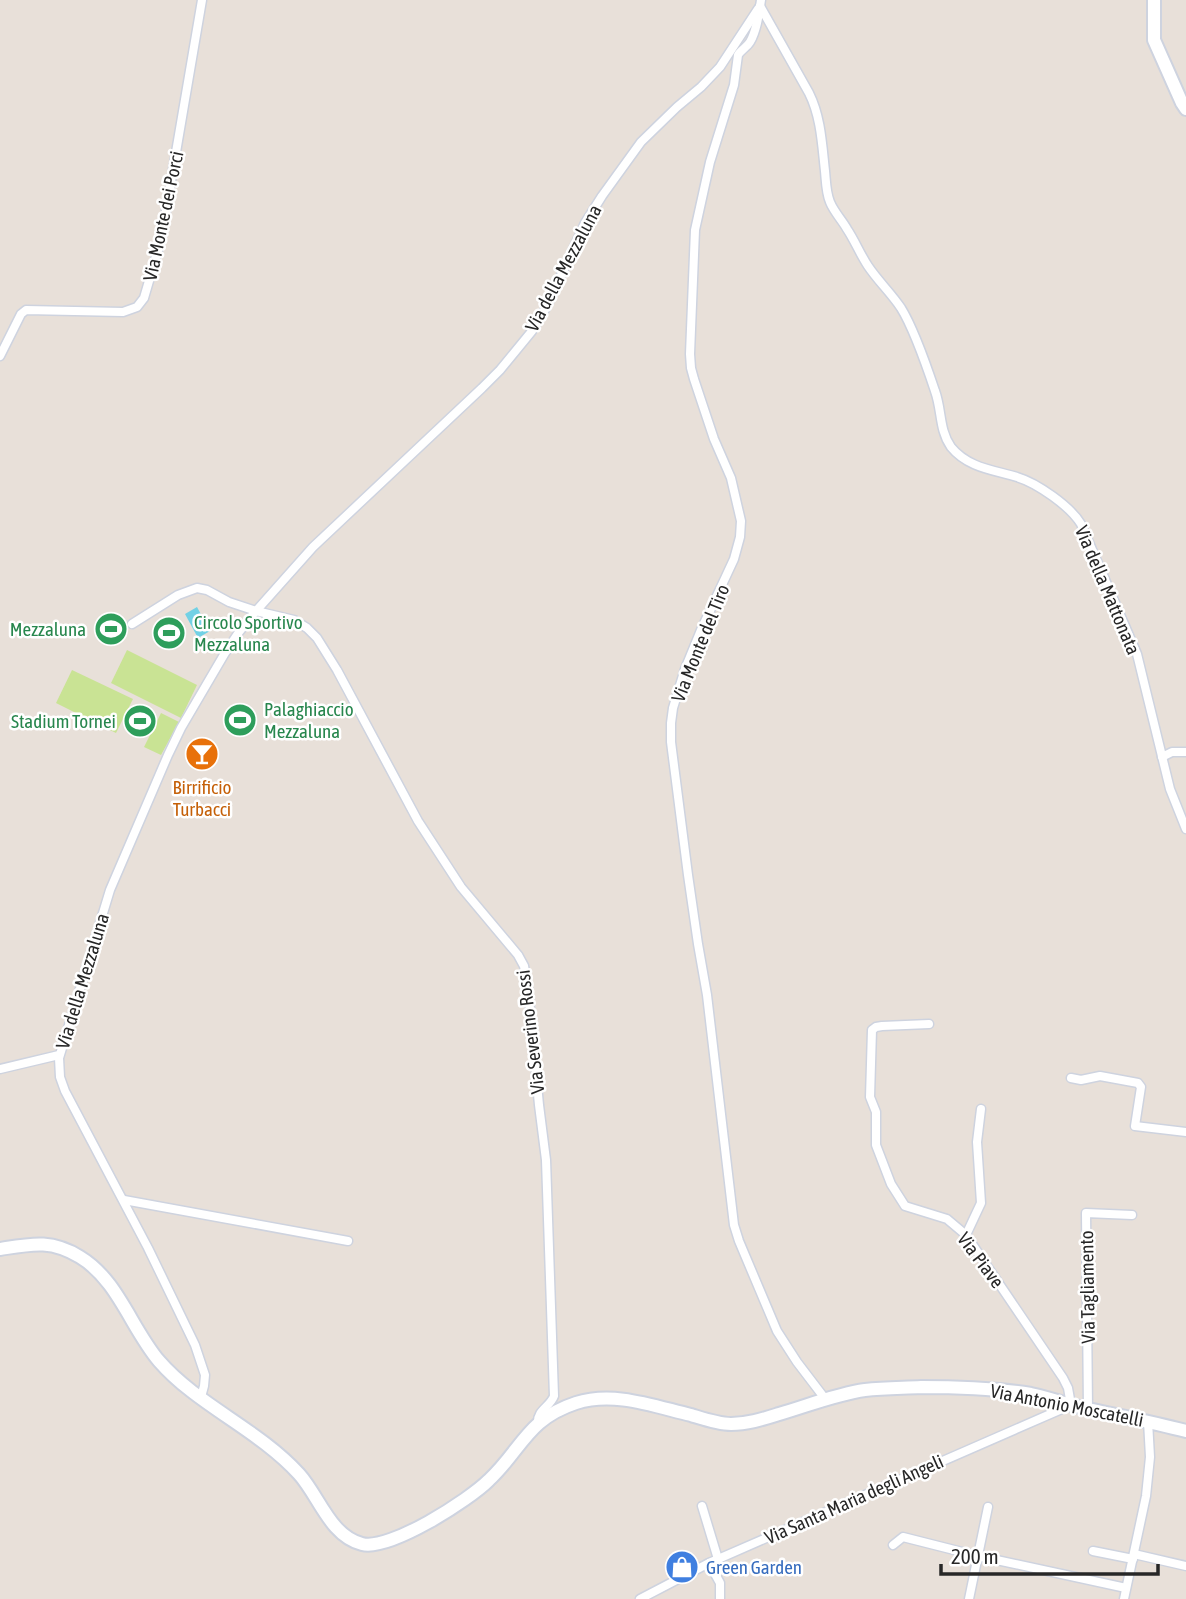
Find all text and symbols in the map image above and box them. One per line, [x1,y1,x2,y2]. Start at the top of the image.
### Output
street label: Via Monte dei Porci [139,149,187,283]
street label: Via della Mezzaluna [520,201,606,335]
street label: Via della Mattonata [1071,522,1145,658]
street label: Via Monte del Tiro [666,581,734,705]
sports icon: Mezzaluna [92,610,130,648]
place label: Circolo Sportivo Mezzaluna [194,611,303,655]
sports icon: Circolo Sportivo Mezzaluna [150,614,188,652]
place label: Mezzaluna [10,618,86,640]
place label: Palaghiaccio Mezzaluna [264,698,354,742]
sports icon: Palaghiaccio Mezzaluna [221,701,259,739]
sports icon: Stadium Tornei [121,702,159,740]
place label: Stadium Tornei [11,710,116,732]
bar icon: Birrificio Turbacci [183,735,221,773]
place label: Birrificio Turbacci [173,776,232,820]
street label: Via della Mezzaluna [51,911,113,1051]
street label: Via Severino Rossi [511,969,549,1095]
street label: Via Piave [953,1228,1009,1292]
street label: Via Tagliamento [1075,1230,1099,1344]
street label: Via Antonio Moscatelli [989,1379,1145,1431]
street label: Via Santa Maria degli Angeli [761,1450,947,1548]
scale bar [941,1532,1158,1576]
text: 200 m [951,1544,999,1568]
shop icon: Green Garden [663,1548,701,1586]
place label: Green Garden [706,1556,802,1578]

